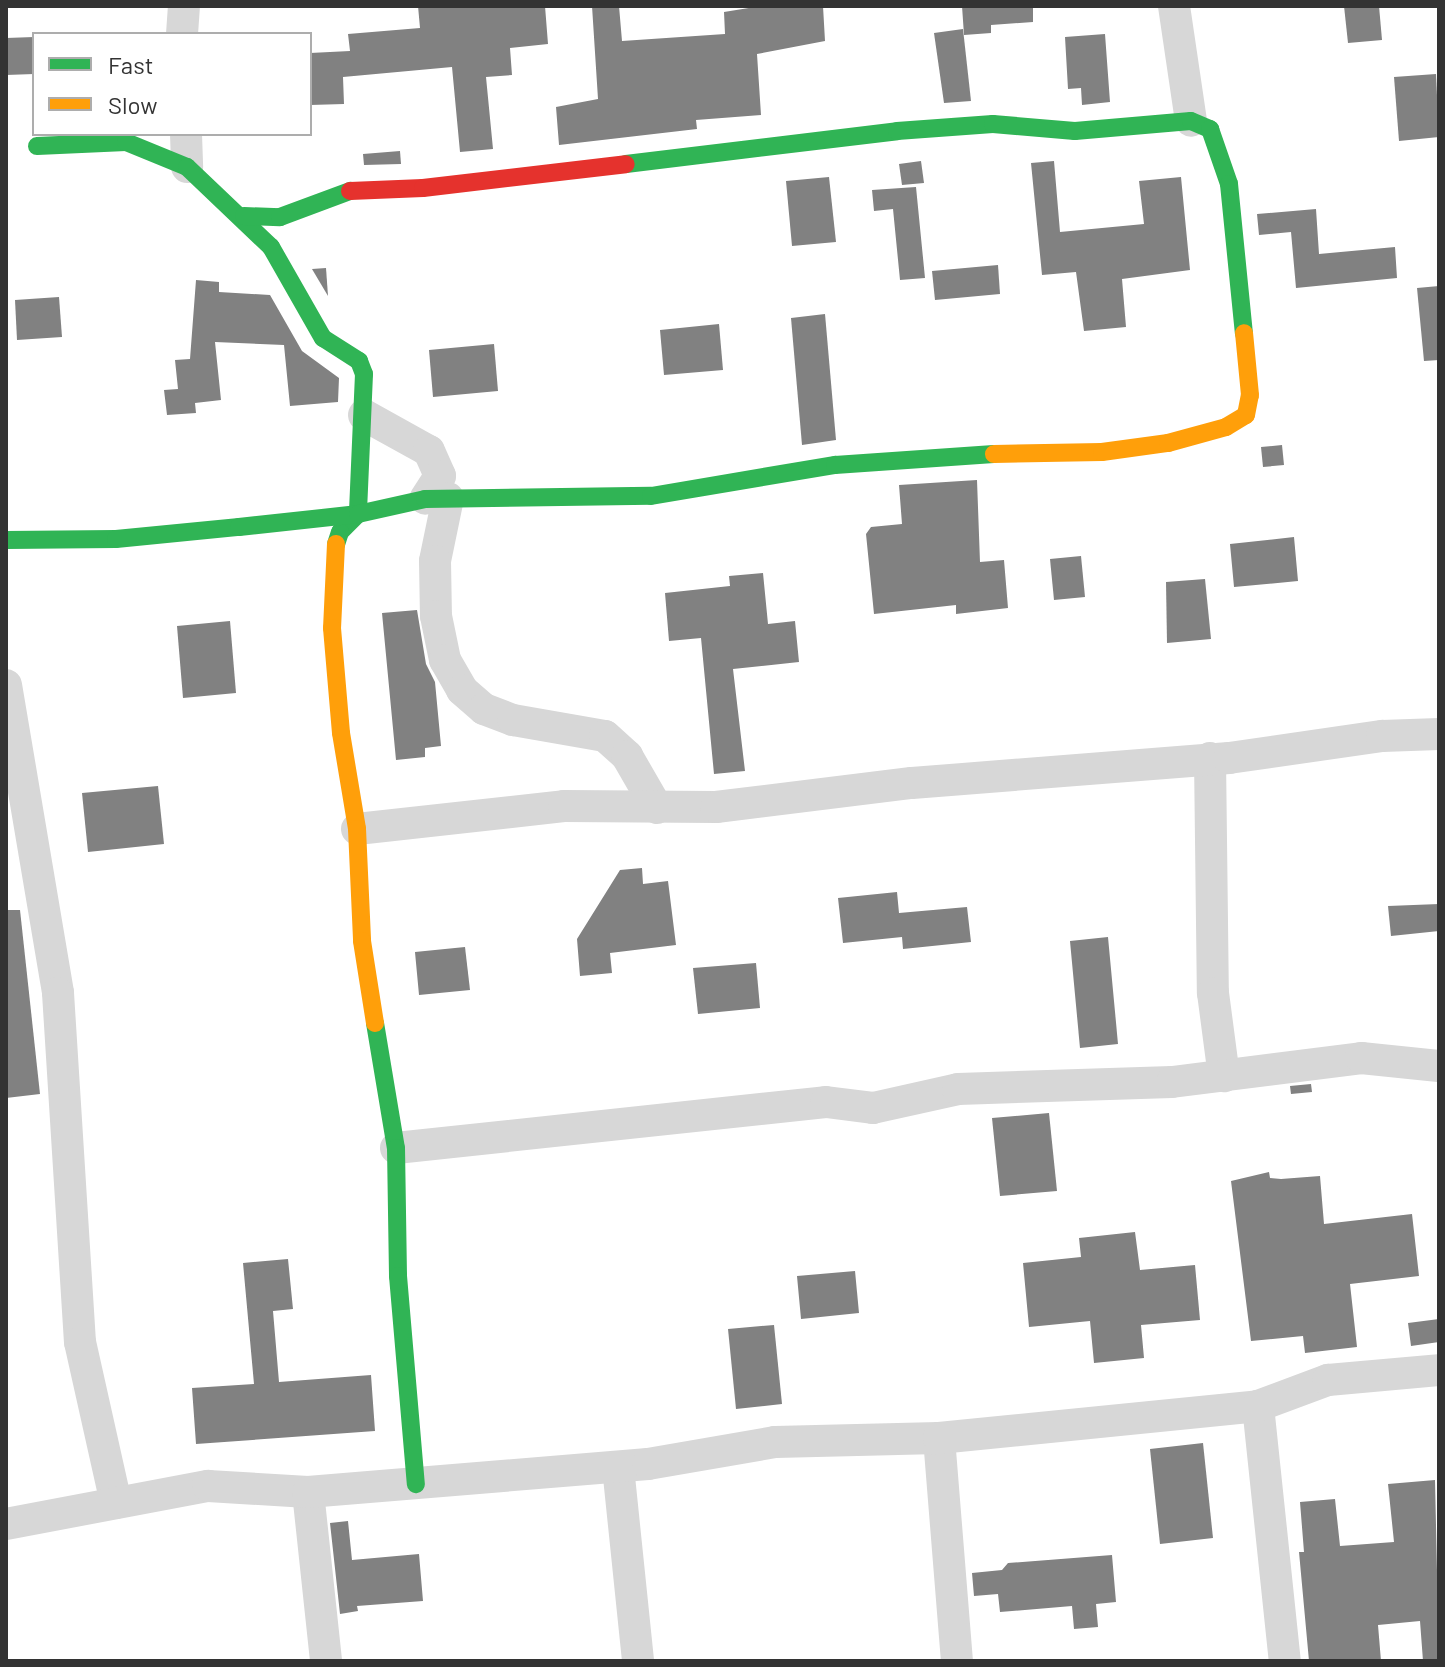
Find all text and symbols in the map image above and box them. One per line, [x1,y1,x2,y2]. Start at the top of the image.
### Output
legend [32,32,312,136]
text: Fast [108,50,153,79]
text: Slow [108,90,157,119]

